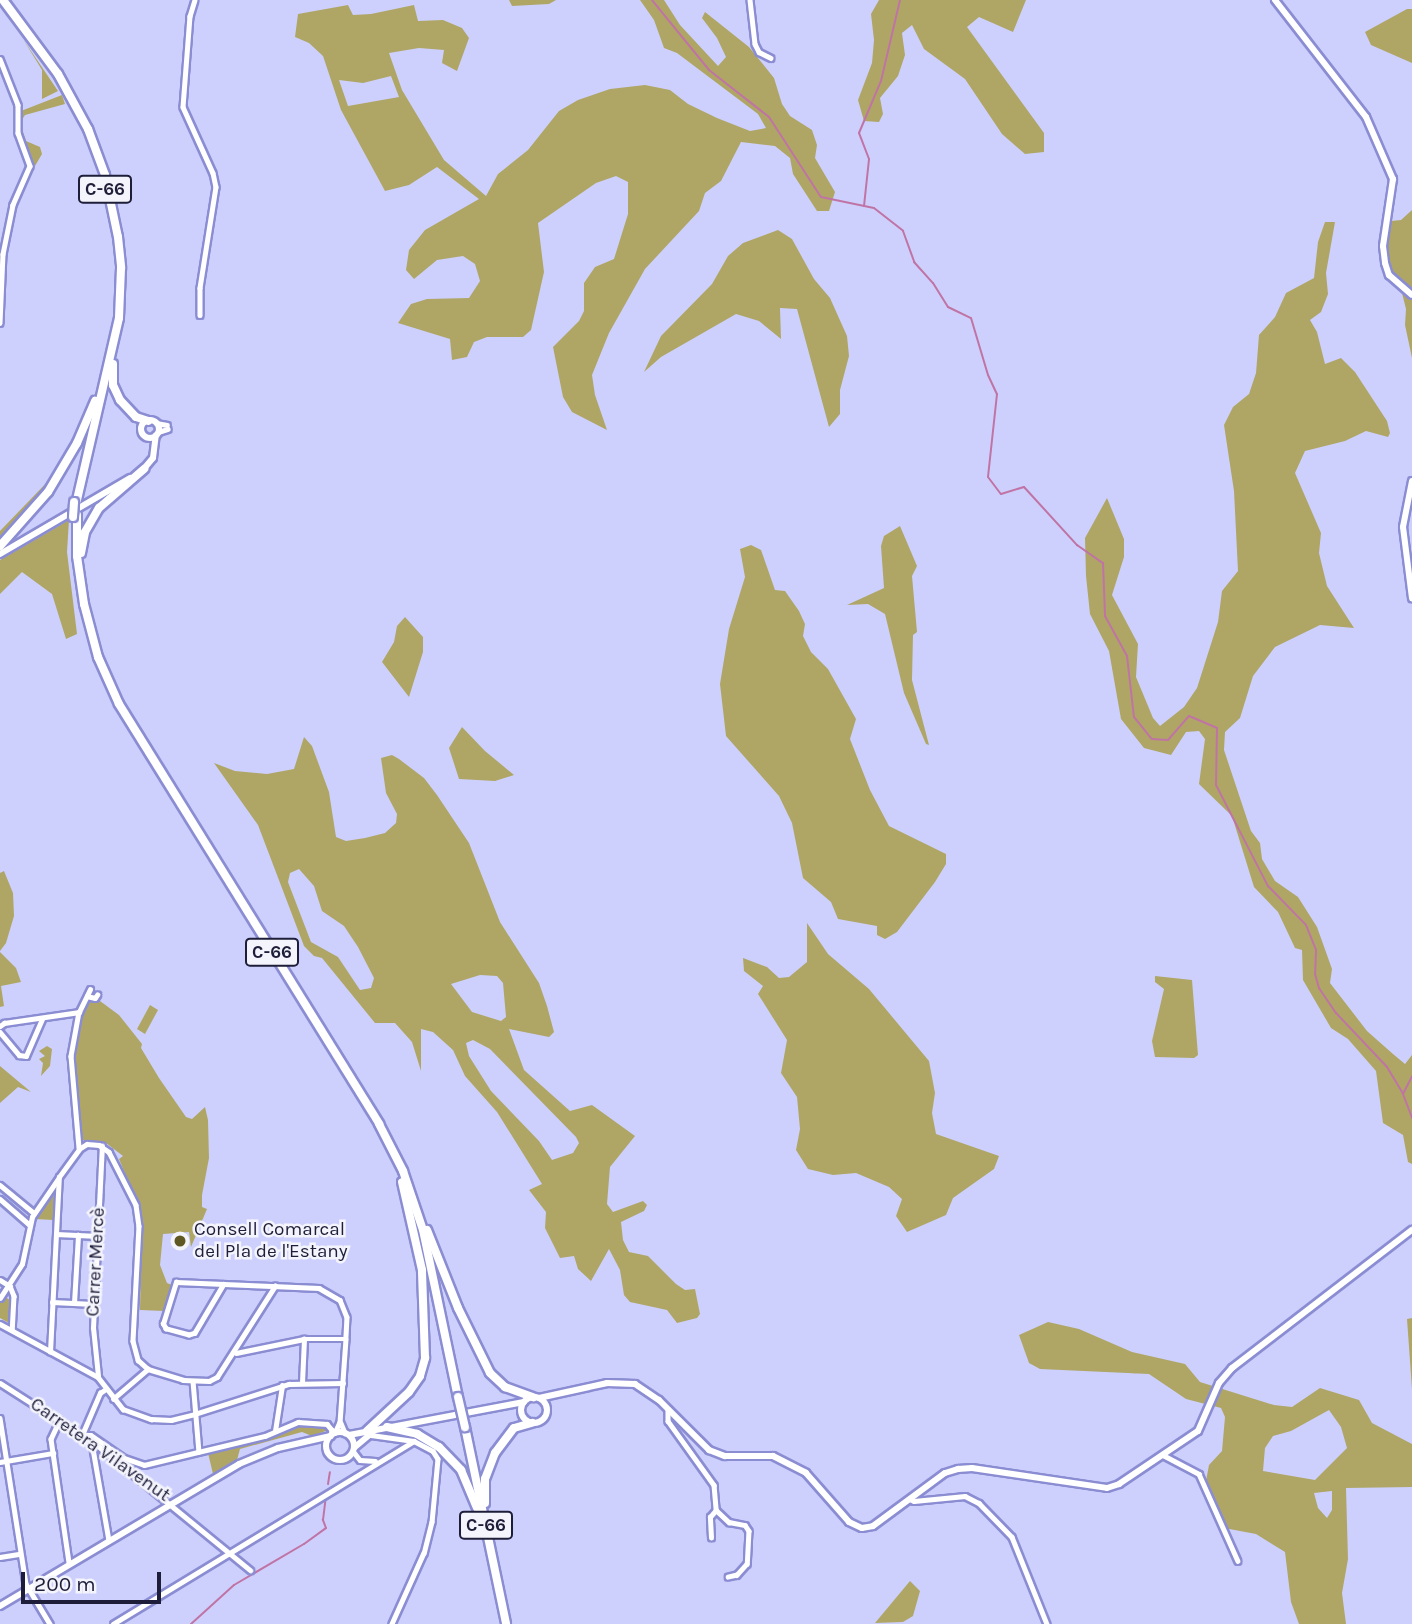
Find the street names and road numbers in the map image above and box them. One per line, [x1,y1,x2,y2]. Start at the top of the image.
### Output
road number: C-66 [77,174,133,204]
road number: C-66 [244,937,300,967]
street label: Carrer Mercè [82,1207,110,1317]
street label: Carretera Vilavenut [26,1393,174,1507]
road number: C-66 [458,1510,514,1540]

